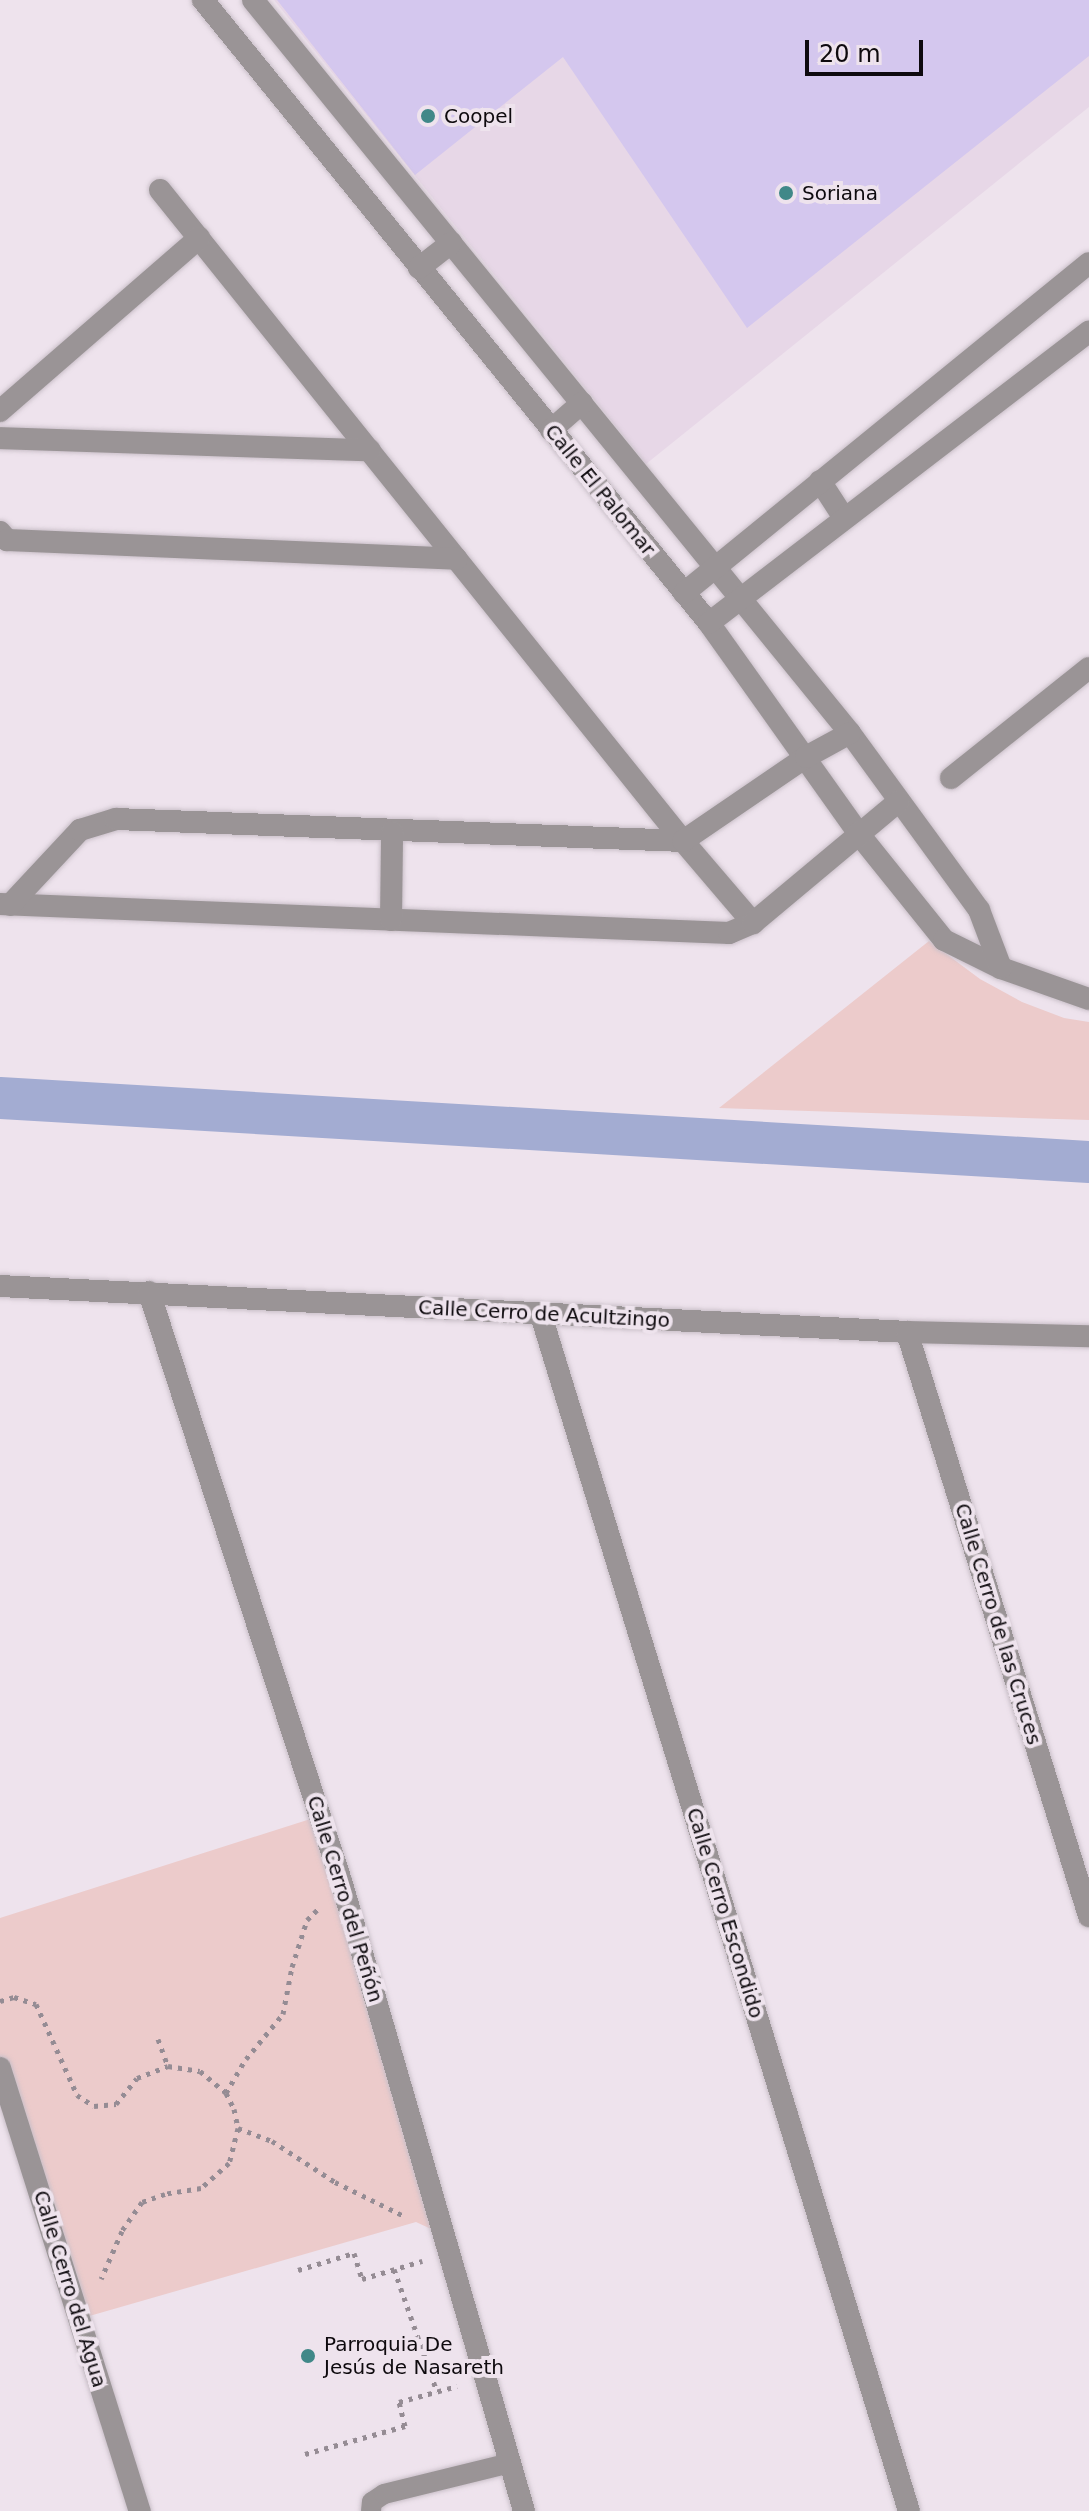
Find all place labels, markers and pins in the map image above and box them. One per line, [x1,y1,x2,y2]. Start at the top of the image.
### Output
place label: Coopel [444,104,513,128]
marker: Coopel [419,107,437,125]
place label: Soriana [802,181,878,205]
marker: Soriana [777,184,795,202]
place label: Parroquia De Jesús de Nasareth [324,2332,504,2379]
marker: Parroquia De Jesús de Nasareth [299,2347,317,2365]

